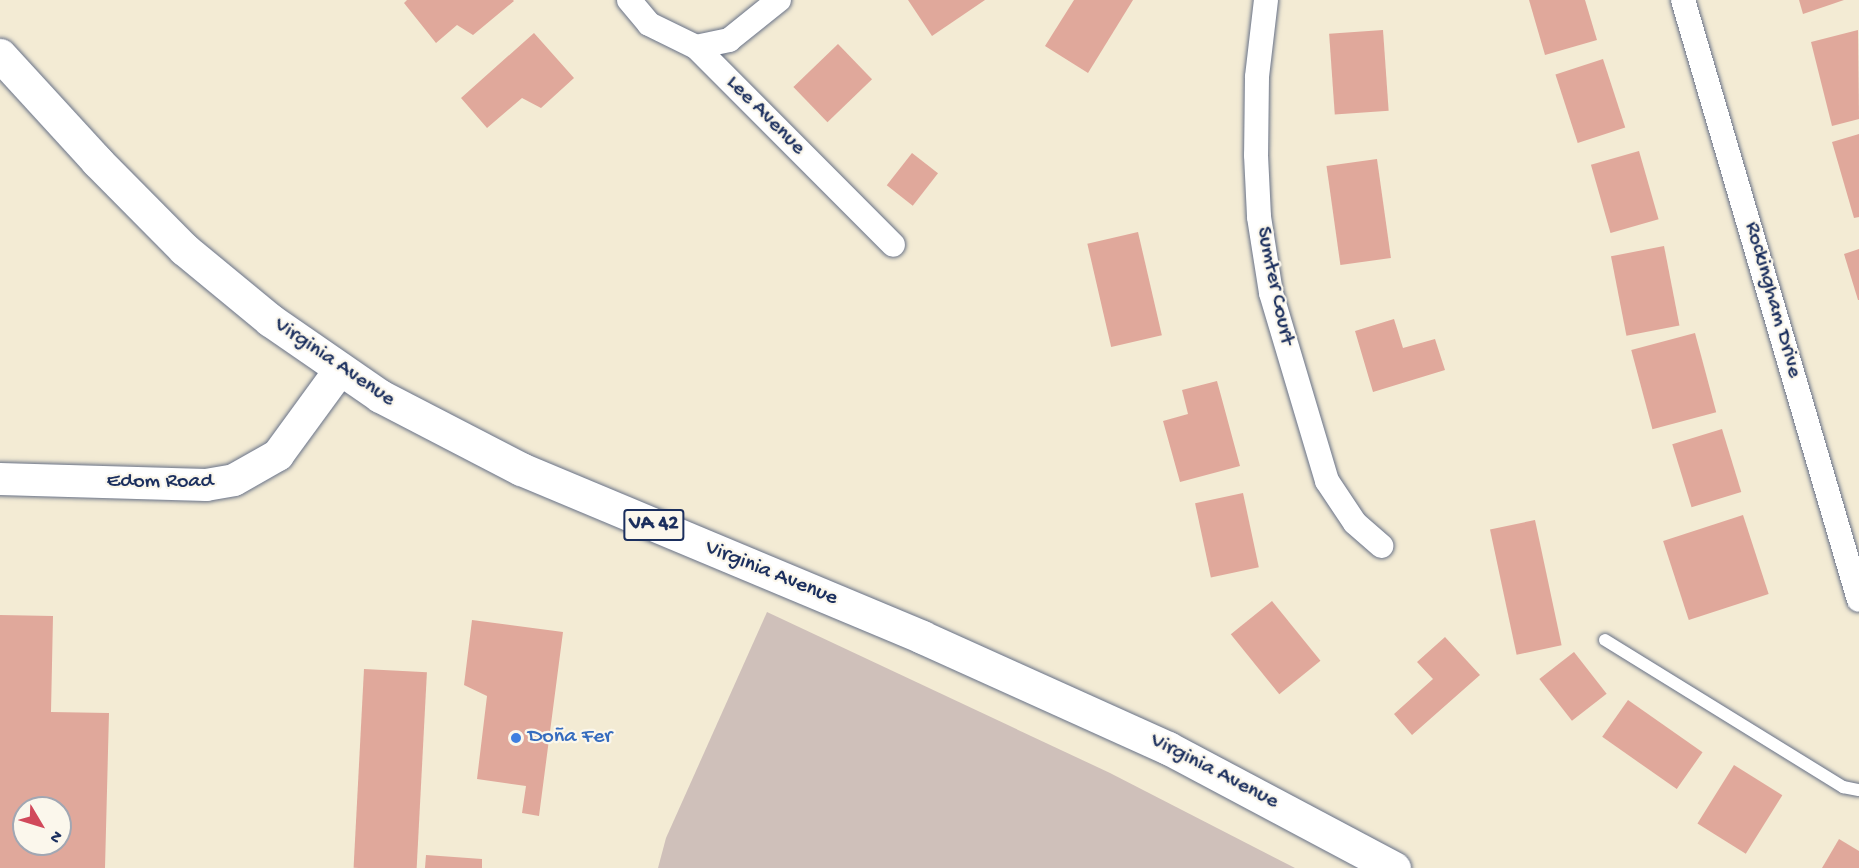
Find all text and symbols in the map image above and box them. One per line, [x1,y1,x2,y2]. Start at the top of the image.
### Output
street label: Lee Avenue [720,71,810,161]
street label: Rockingham Drive [1737,219,1807,381]
street label: Sumter Court [1249,225,1299,347]
street label: Virginia Avenue [268,313,400,413]
street label: Edom Road [107,470,213,496]
road number: VA 42 [622,507,686,543]
street label: Virginia Avenue [701,535,841,613]
place label: Doña Fer [528,725,612,751]
street label: Virginia Avenue [1145,728,1283,816]
marker: Doña Fer [509,731,523,745]
north arrow [12,796,72,856]
text: N [44,826,66,846]

